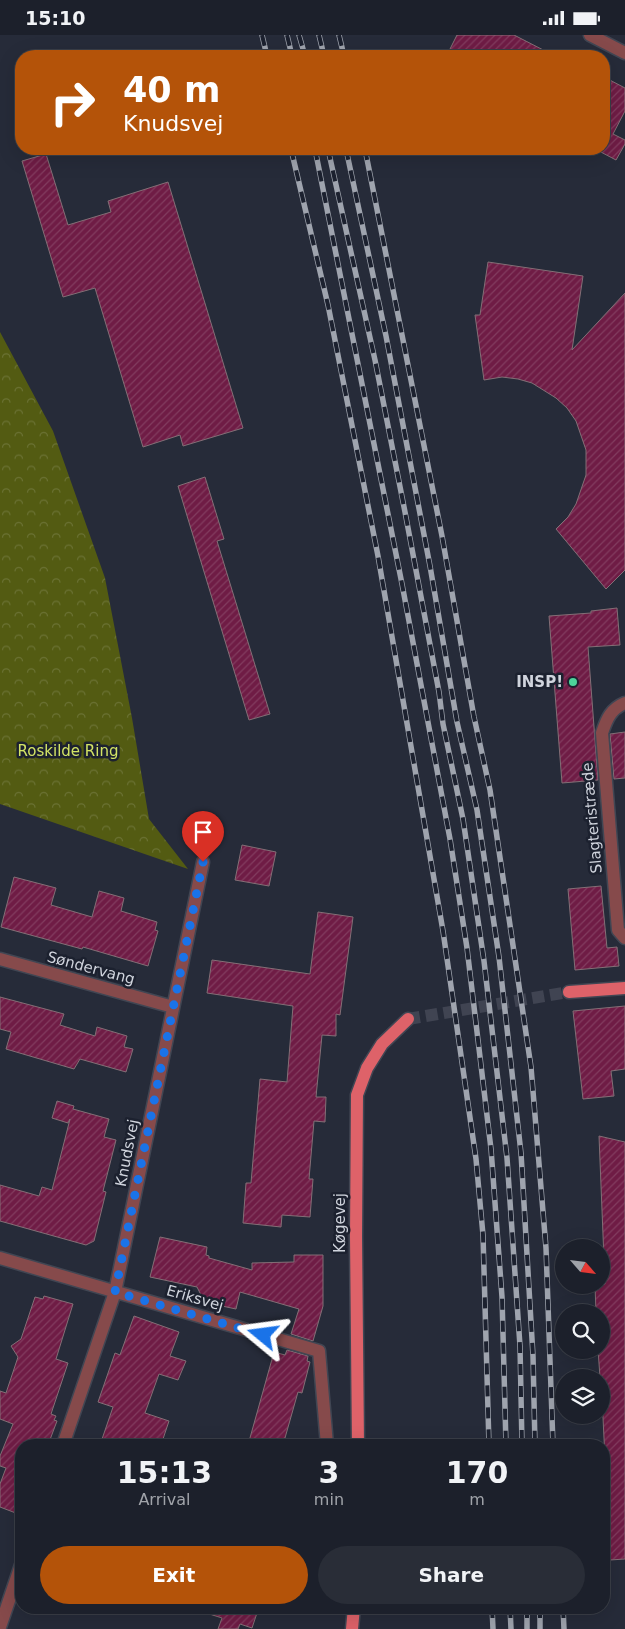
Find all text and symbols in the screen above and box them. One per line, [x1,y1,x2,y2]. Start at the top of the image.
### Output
text: 15:10 [25,7,85,29]
icon: right [40,70,105,135]
text: 40 m [123,70,220,110]
text: Knudsvej [123,111,223,136]
place label: INSP! [516,673,563,691]
marker: INSP! [567,676,579,688]
park label: Roskilde Ring [18,742,118,760]
street label: Slagteristræde [578,762,606,874]
pin [182,811,224,862]
icon: arrive [189,818,217,846]
street label: Søndervang [45,948,137,988]
street label: Knudsvej [112,1118,142,1188]
street label: Køgevej [331,1193,349,1253]
north arrow [555,1239,610,1294]
map controls [555,1239,610,1424]
street label: Eriksvej [164,1281,226,1315]
button: search [555,1304,610,1359]
position arrow [236,1308,288,1360]
button: layers [555,1369,610,1424]
text: 15:13 [117,1455,212,1490]
text: 3 [318,1455,339,1490]
text: 170 [446,1455,508,1490]
text: Arrival [138,1490,190,1509]
text: min [314,1490,344,1509]
text: m [469,1490,485,1509]
button: Exit [40,1546,308,1604]
button: Share [318,1546,585,1604]

